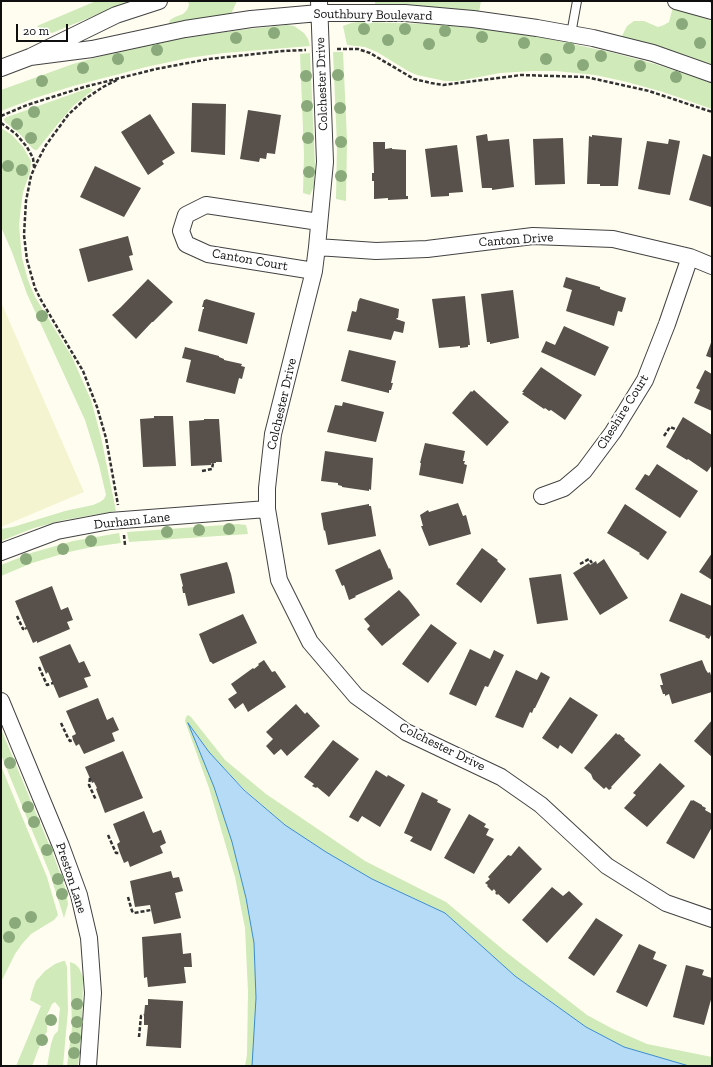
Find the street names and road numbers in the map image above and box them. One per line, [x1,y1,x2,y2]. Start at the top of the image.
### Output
street label: Southbury Boulevard [313,6,433,24]
street label: Colchester Drive [313,37,331,131]
street label: Canton Drive [478,230,554,250]
street label: Canton Court [211,246,289,274]
street label: Colchester Drive [264,357,300,451]
street label: Cheshire Court [594,372,652,452]
street label: Durham Lane [93,509,171,533]
street label: Colchester Drive [397,719,487,775]
street label: Preston Lane [52,841,90,915]

